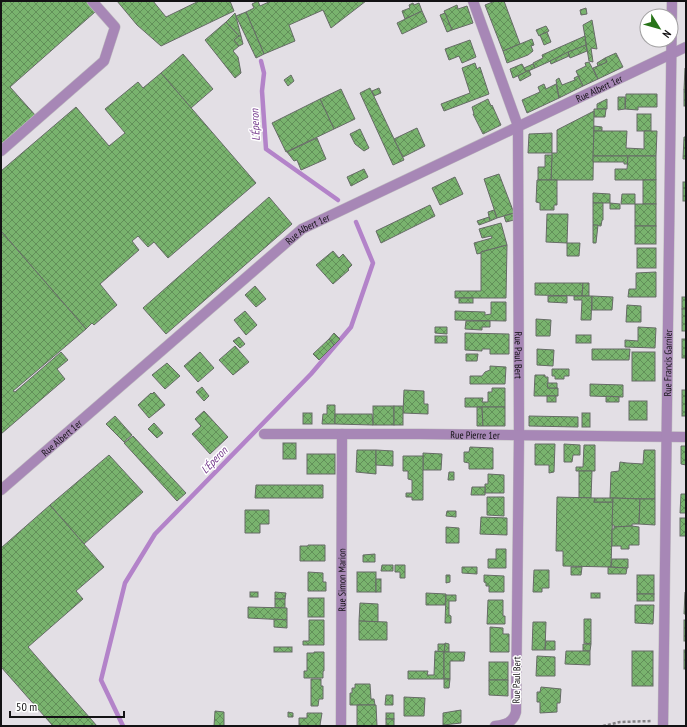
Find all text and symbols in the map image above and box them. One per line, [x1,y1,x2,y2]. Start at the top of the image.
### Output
north arrow [639,8,679,48]
text: N [660,27,674,41]
street label: Rue Albert 1er [574,72,625,105]
water label: L'Éperon [247,107,263,141]
street label: Rue Albert 1er [283,211,332,248]
street label: Rue Francis Garnier [661,329,675,397]
street label: Rue Paul Bert [512,332,525,379]
street label: Rue Albert 1er [39,417,85,459]
street label: Rue Pierre 1er [450,428,500,442]
water label: L'Éperon [198,443,231,476]
street label: Rue Simon Marion [335,548,349,612]
street label: Rue Paul Bert [510,656,523,704]
scale bar [10,693,124,719]
text: 50 m [16,699,37,714]

